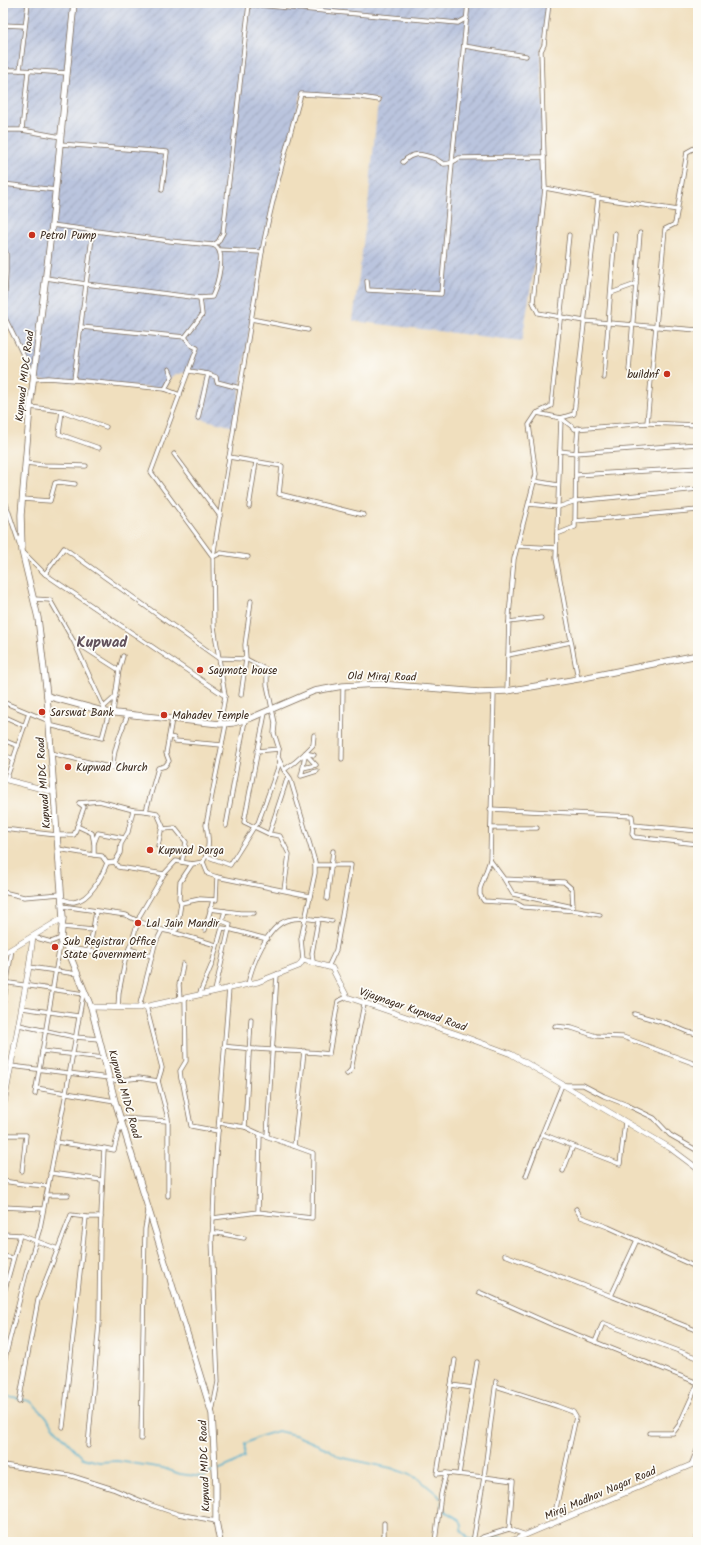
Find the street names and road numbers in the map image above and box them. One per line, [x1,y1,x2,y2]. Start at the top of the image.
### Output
street label: Kupwad MIDC Road [10,329,40,423]
street label: Old Miraj Road [347,667,417,687]
street label: Kupwad MIDC Road [32,736,56,829]
street label: Vijaynagar Kupwad Road [357,983,469,1037]
street label: Kupwad MIDC Road [103,1048,145,1141]
street label: Kupwad MIDC Road [194,1419,216,1512]
street label: Miraj Madhav Nagar Road [542,1462,660,1526]

